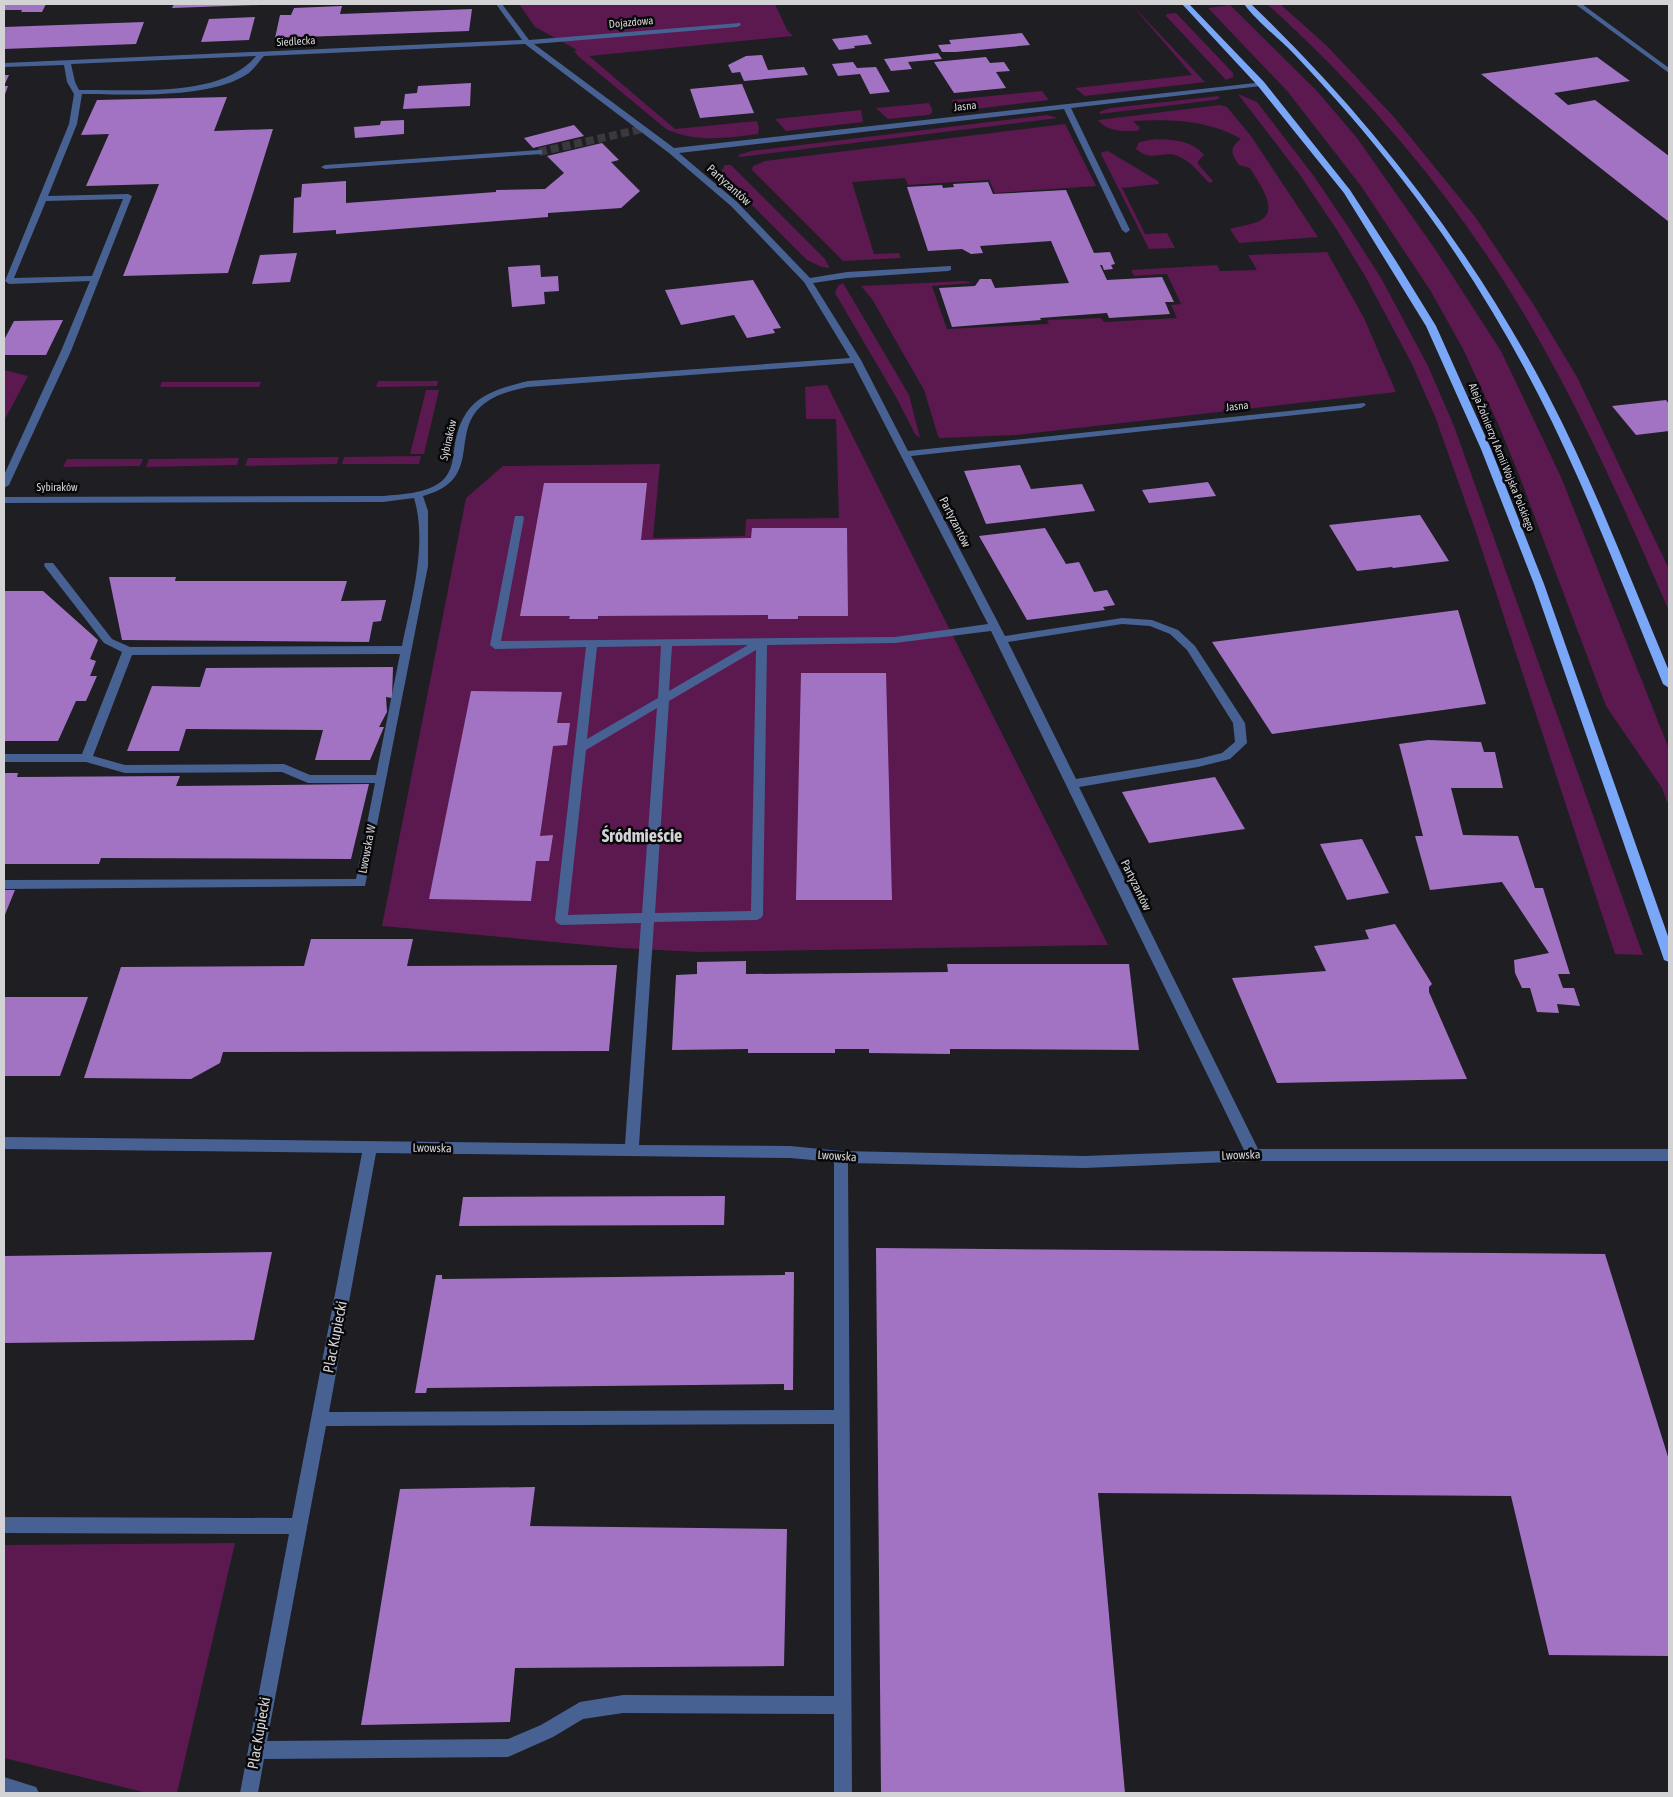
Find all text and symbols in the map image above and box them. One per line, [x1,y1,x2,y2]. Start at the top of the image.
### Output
street label: Dojazdowa [608,14,654,30]
street label: Siedlecka [276,34,316,48]
street label: Jasna [953,99,977,113]
street label: Partyzantów [704,161,754,209]
street label: Aleja Żołnierzy I Armii Wojska Polskiego [1467,381,1537,533]
street label: Jasna [1225,399,1249,413]
street label: Sybiraków [438,418,459,461]
street label: Sybiraków [36,481,78,493]
street label: Partyzantów [936,494,974,550]
street label: Lwowska W [355,823,379,875]
district label: Śródmieście [602,825,682,846]
street label: Partyzantów [1118,857,1154,913]
street label: Lwowska [412,1141,452,1155]
street label: Lwowska [1221,1147,1261,1163]
street label: Lwowska [817,1148,857,1164]
street label: Plac Kupiecki [319,1300,350,1374]
street label: Plac Kupiecki [244,1696,273,1770]

